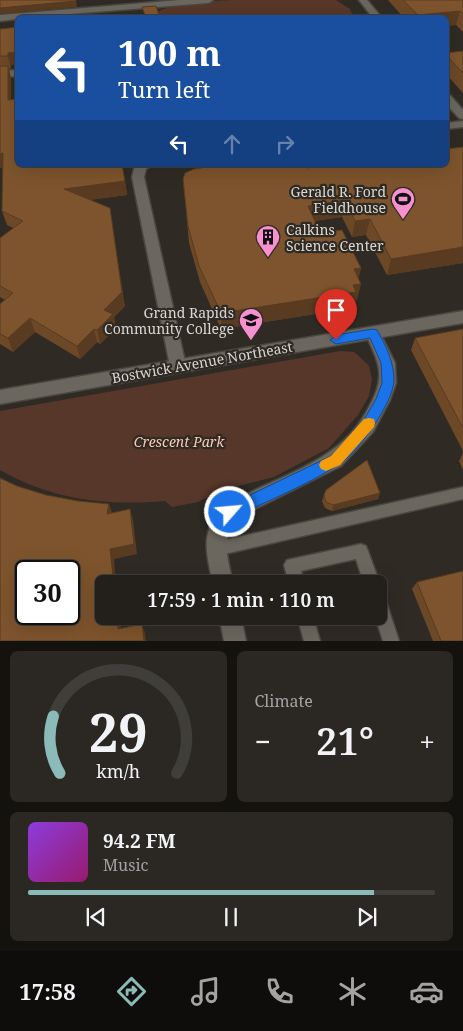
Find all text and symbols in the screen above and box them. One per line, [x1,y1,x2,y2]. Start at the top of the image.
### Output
text: 100 m [118,29,221,76]
icon: left [35,35,100,100]
text: Turn left [118,74,210,104]
icon: left [165,130,193,158]
icon: ahead [218,130,246,158]
icon: right [271,130,299,158]
place label: Gerald R. Ford Fieldhouse [290,182,386,217]
sports icon: Gerald R. Ford Fieldhouse [390,186,416,220]
place label: Calkins Science Center [286,220,384,255]
building icon: Calkins Science Center [255,224,281,258]
pin [315,289,357,340]
icon: arrive [322,296,350,324]
place label: Grand Rapids Community College [104,303,234,338]
school or university icon: Grand Rapids Community College [238,307,264,341]
street label: Bostwick Avenue Northeast [110,337,294,387]
park label: Crescent Park [134,432,225,451]
position arrow [203,485,255,537]
speed limit sign: 30 [15,560,80,625]
text: 17:59 · 1 min · 110 m [147,587,335,613]
text: Climate [255,690,313,712]
text: 29 [89,696,148,767]
text: 21° [316,714,374,766]
text: − [255,722,271,760]
text: + [419,722,435,760]
text: km/h [96,759,140,783]
text: 94.2 FM [103,828,176,854]
text: Music [103,854,148,876]
icon: previous [82,903,110,931]
icon: pause [217,903,245,931]
icon: next [353,903,381,931]
icon: directions [114,974,149,1009]
icon: music [188,974,223,1009]
icon: phone [262,974,297,1009]
icon: climate [335,974,370,1009]
icon: car [409,974,444,1009]
text: 17:58 [19,976,76,1006]

